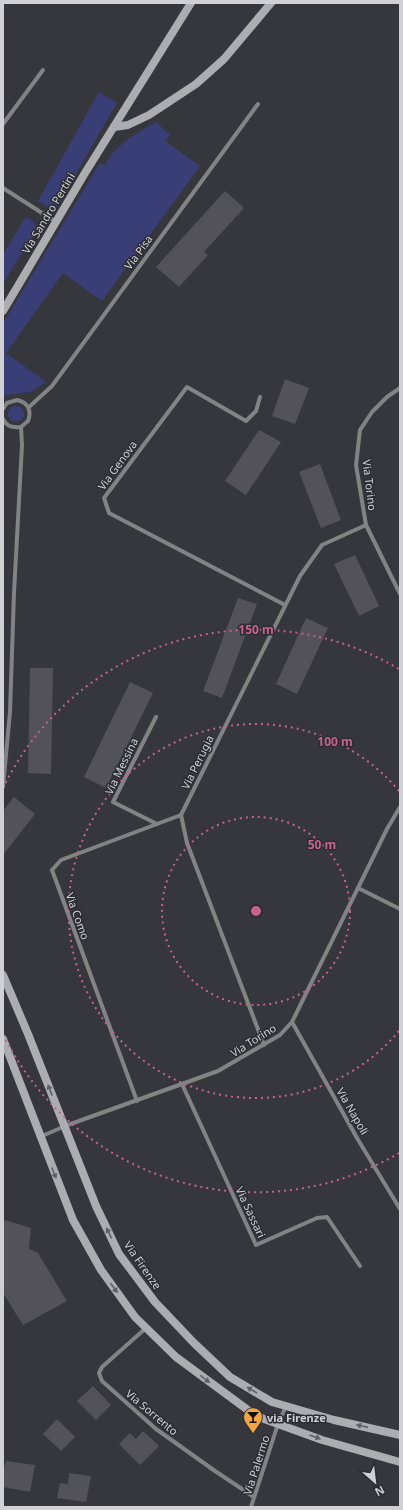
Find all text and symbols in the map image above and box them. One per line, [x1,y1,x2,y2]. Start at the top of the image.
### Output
street label: Via Sandro Pertini [18,170,78,256]
street label: Via Pisa [120,232,156,272]
street label: Via Genova [94,437,140,493]
street label: Via Torino [359,459,381,512]
text: 150 m [238,621,274,638]
street label: Via Perugia [177,732,217,792]
text: 100 m [317,733,353,750]
street label: Via Messina [101,735,141,797]
text: 50 m [308,836,336,853]
street label: Via Como [63,890,94,942]
centre of rings [249,904,263,918]
street label: Via Torino [227,1020,279,1060]
one-way arrow [47,1083,53,1095]
street label: Via Napoli [333,1085,373,1137]
one-way arrow [52,1168,58,1180]
street label: Via Sassari [233,1184,269,1240]
one-way arrow [106,1227,112,1239]
street label: Via Firenze [121,1238,165,1292]
one-way arrow [110,1283,118,1293]
one-way arrow [200,1375,211,1383]
street label: Via Sorrento [123,1386,181,1438]
one-way arrow [246,1386,258,1393]
bar icon: via Firenze [242,1406,264,1434]
place label: via Firenze [267,1410,326,1425]
one-way arrow [356,1423,368,1429]
street label: Via Palermo [239,1433,273,1497]
one-way arrow [310,1435,322,1441]
north arrow [355,1462,395,1502]
text: N [372,1483,387,1500]

